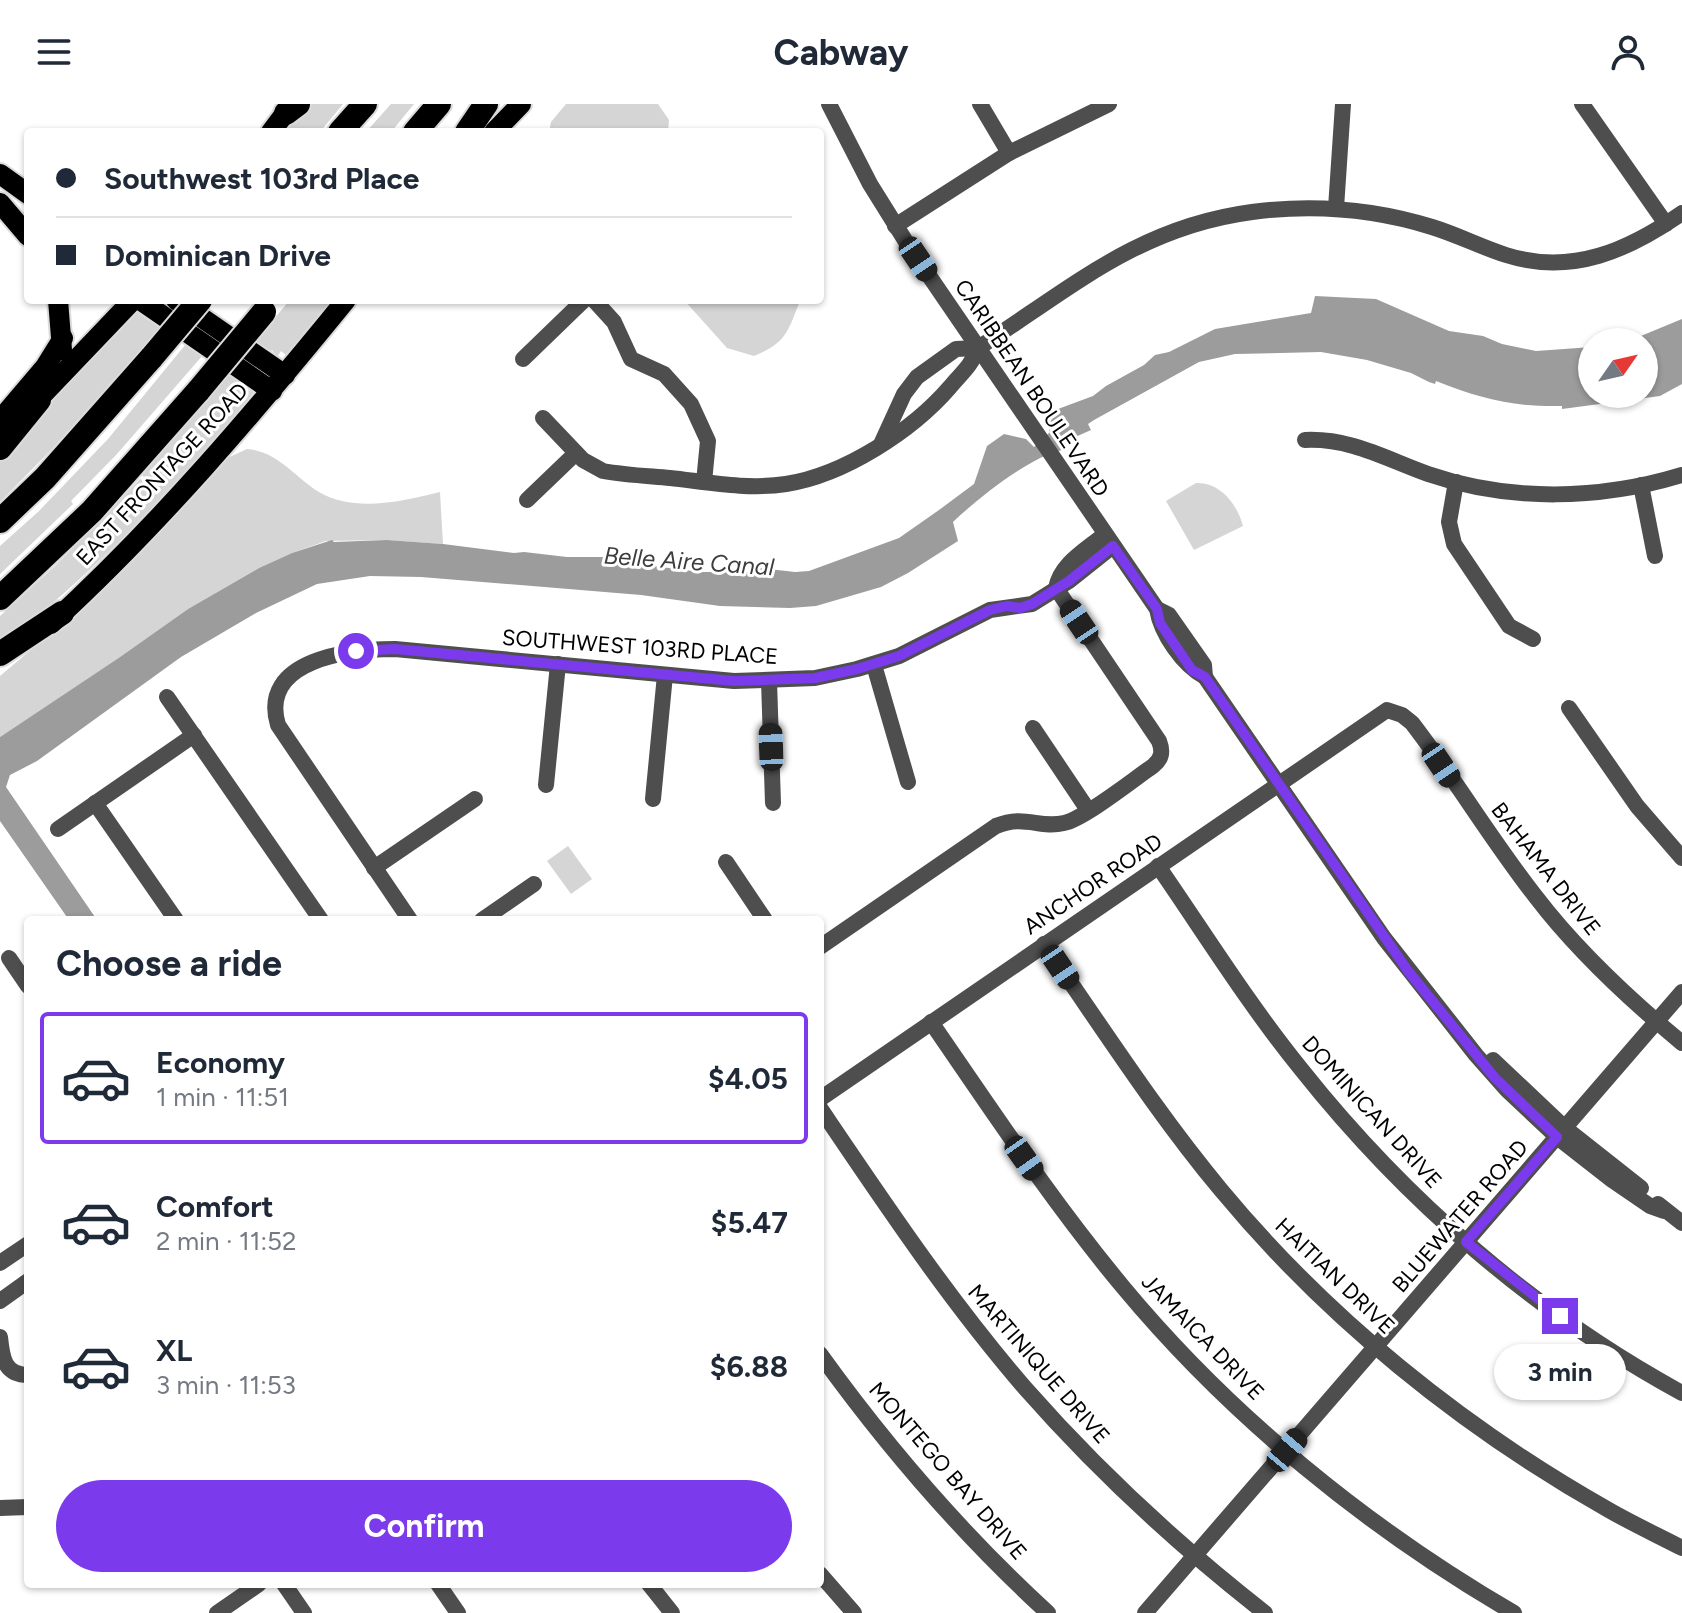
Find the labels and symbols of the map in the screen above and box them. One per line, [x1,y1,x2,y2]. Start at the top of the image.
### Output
car [895,232,941,286]
street label: CARIBBEAN BOULEVARD [949,274,1115,502]
north arrow [1578,328,1658,408]
street label: EAST FRONTAGE ROAD [70,377,254,571]
water label: Belle Aire Canal [603,541,776,581]
car [1056,595,1102,649]
street label: SOUTHWEST 103RD PLACE [501,624,779,670]
route start [338,633,374,669]
car [758,723,784,771]
car [1418,738,1464,792]
street label: BAHAMA DRIVE [1486,797,1606,941]
street label: ANCHOR ROAD [1019,828,1167,940]
car [1037,940,1083,994]
street label: DOMINICAN DRIVE [1296,1030,1448,1194]
car [1000,1131,1048,1185]
street label: BLUEWATER ROAD [1386,1134,1534,1298]
street label: HAITIAN DRIVE [1270,1212,1400,1340]
street label: JAMAICA DRIVE [1136,1268,1270,1406]
street label: MARTINIQUE DRIVE [962,1279,1116,1449]
route end [1542,1298,1578,1334]
callout: 3 min [1494,1344,1626,1400]
street label: MONTEGO BAY DRIVE [863,1376,1033,1566]
car [1262,1424,1312,1476]

